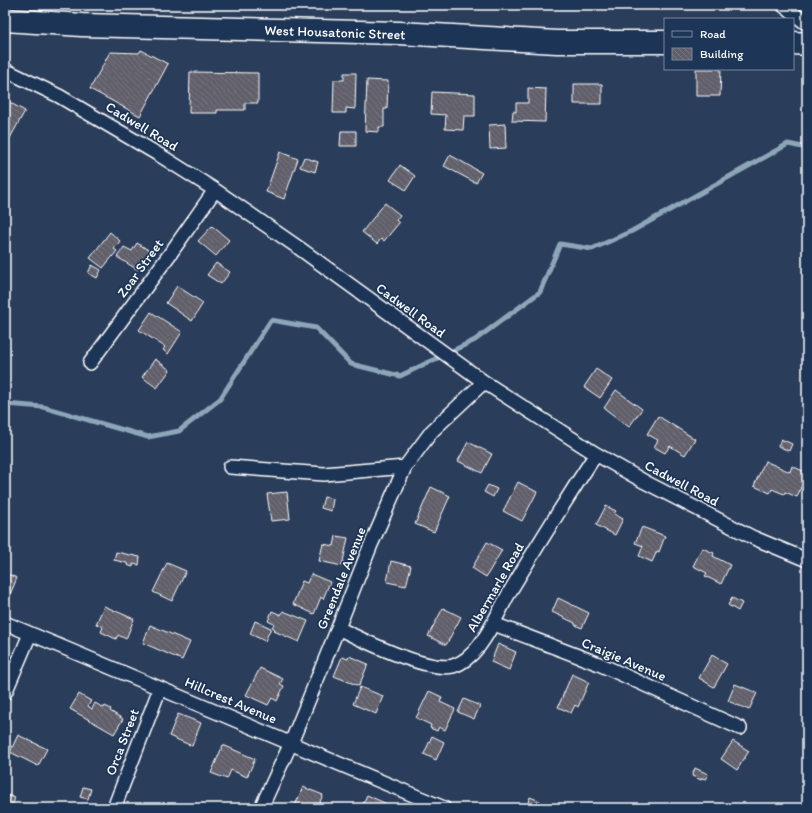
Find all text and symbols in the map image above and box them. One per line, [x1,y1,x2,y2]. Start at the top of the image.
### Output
legend [664,18,794,70]
street label: West Housatonic Street [264,22,406,43]
text: Road [700,27,726,41]
text: Building [700,47,744,61]
street label: Cadwell Road [102,98,182,155]
street label: Zoar Street [114,236,167,301]
street label: Cadwell Road [373,280,449,342]
street label: Cadwell Road [642,457,722,510]
street label: Greendale Avenue [313,524,370,632]
street label: Albermarle Road [463,539,528,635]
street label: Craigie Avenue [579,634,669,685]
street label: Hillcrest Avenue [182,673,280,728]
street label: Orca Street [102,707,143,778]

